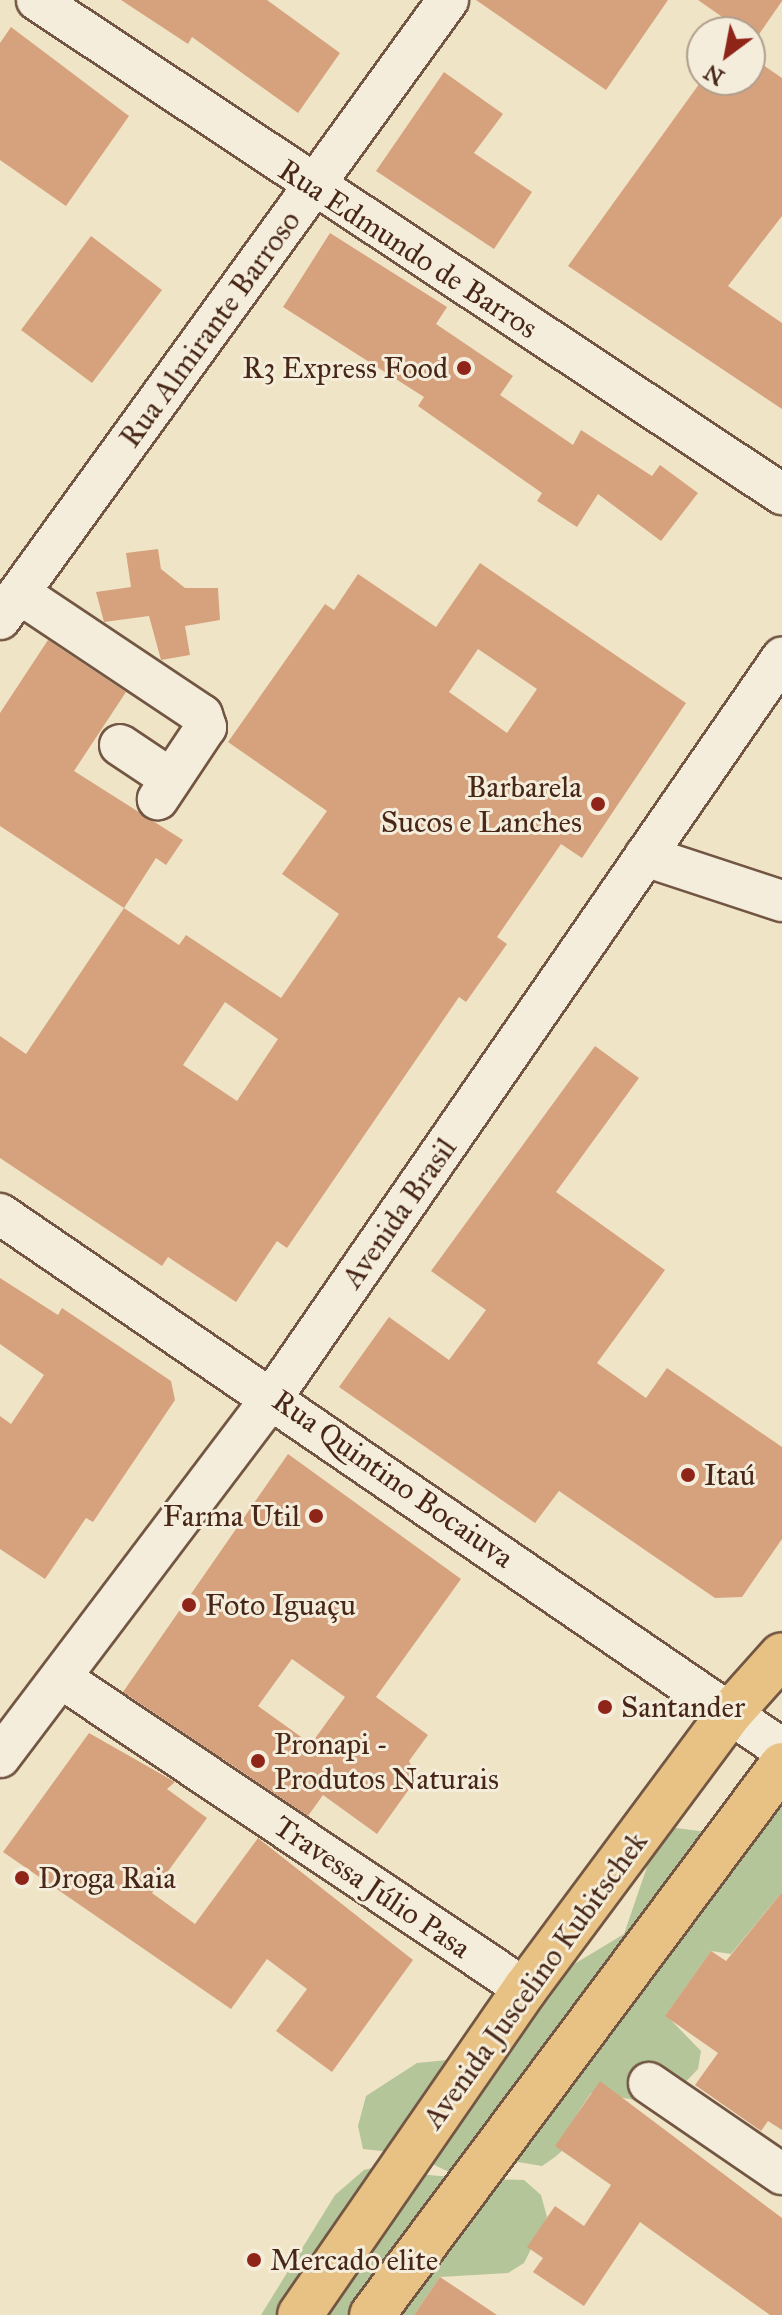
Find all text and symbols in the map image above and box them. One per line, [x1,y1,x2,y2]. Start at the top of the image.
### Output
north arrow [686,16,766,96]
text: N [699,59,729,91]
street label: Rua Edmundo de Barros [272,152,544,346]
street label: Rua Almirante Barroso [112,204,308,454]
place label: R3 Express Food [242,350,448,386]
marker: R3 Express Food [455,359,473,377]
place label: Barbarela Sucos e Lanches [381,769,582,840]
marker: Barbarela Sucos e Lanches [589,795,607,813]
street label: Avenida Brasil [334,1131,464,1295]
street label: Rua Quintino Bocaiuva [266,1382,520,1576]
place label: Itaú [704,1457,755,1493]
marker: Itaú [679,1466,697,1484]
place label: Farma Util [163,1498,300,1534]
marker: Farma Util [307,1507,325,1525]
place label: Foto Iguaçu [205,1587,356,1623]
marker: Foto Iguaçu [180,1596,198,1614]
place label: Santander [621,1689,745,1725]
marker: Santander [596,1698,614,1716]
place label: Pronapi - Produtos Naturais [274,1726,499,1796]
marker: Pronapi - Produtos Naturais [249,1752,267,1770]
street label: Travessa Júlio Pasa [267,1808,477,1966]
street label: Avenida Juscelino Kubitschek [415,1824,655,2136]
place label: Droga Raia [38,1860,176,1896]
marker: Droga Raia [13,1869,31,1887]
place label: Mercado elite [270,2242,438,2278]
marker: Mercado elite [245,2251,263,2269]

